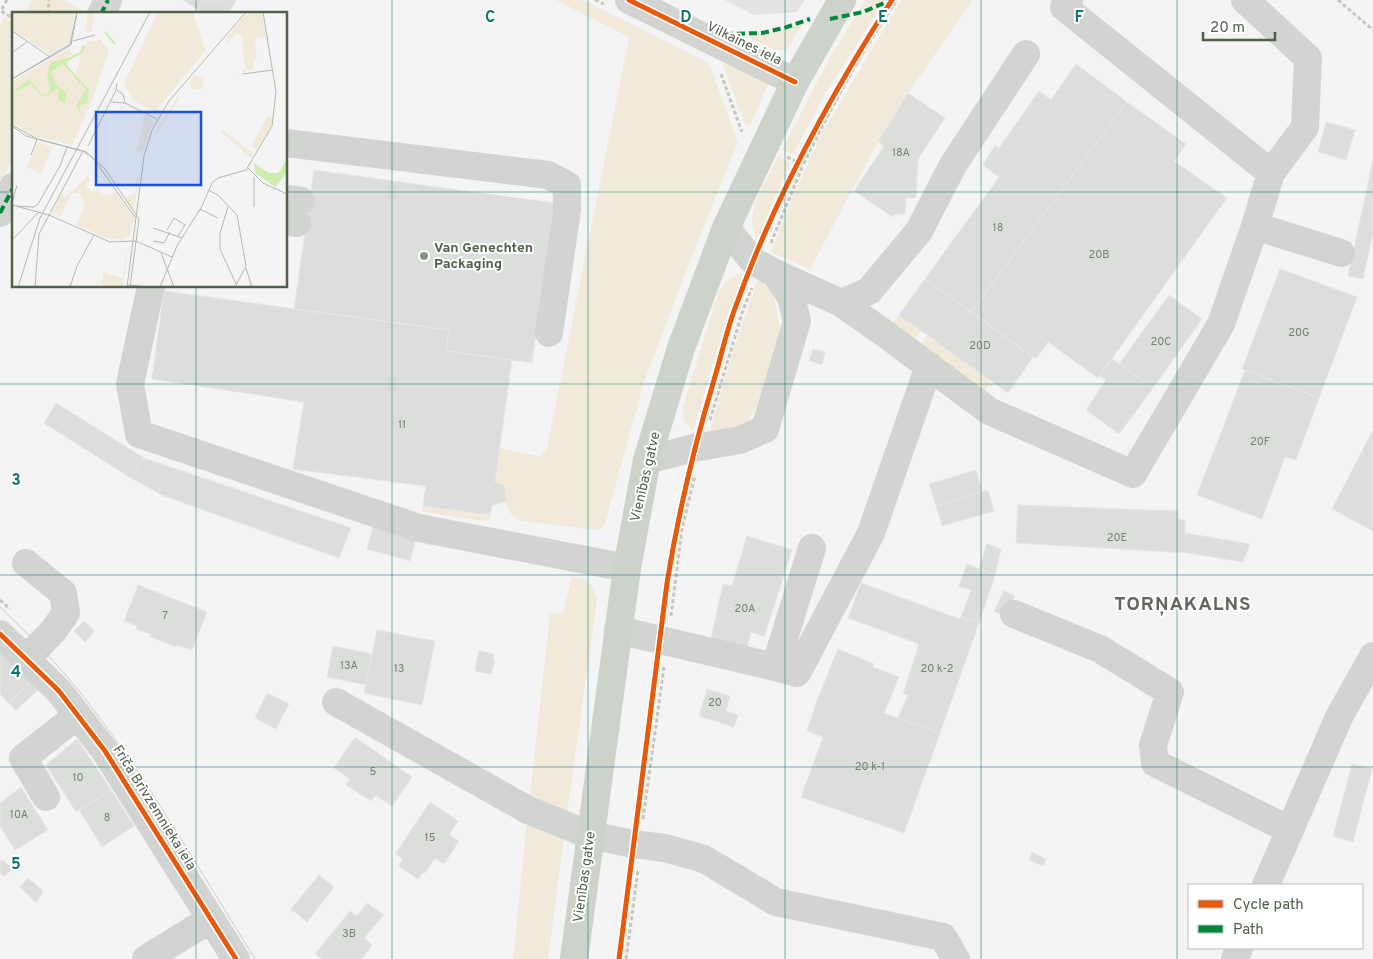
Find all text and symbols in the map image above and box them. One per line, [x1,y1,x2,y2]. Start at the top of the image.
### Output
text: C [485,8,495,28]
text: D [680,8,692,28]
text: E [878,8,888,28]
text: F [1074,8,1084,28]
scale bar [1203,10,1276,42]
inset map [12,12,288,288]
street label: Vilkaines iela [704,18,784,70]
text: 20 m [1210,19,1245,38]
house number: 18A [892,146,910,160]
house number: 18 [993,221,1003,235]
place label: Van Genechten Packaging [434,240,533,273]
house number: 20B [1088,248,1110,262]
marker: Van Genechten Packaging [418,250,430,262]
house number: 20G [1288,326,1310,340]
house number: 20C [1151,335,1171,349]
house number: 20D [969,339,991,353]
house number: 11 [398,418,406,432]
street label: Vienības gatve [627,430,665,524]
house number: 20F [1250,435,1270,449]
text: 3 [11,471,21,491]
house number: 20E [1107,531,1127,545]
district label: TORŅAKALNS [1114,593,1252,617]
house number: 20A [735,602,755,616]
house number: 7 [162,609,168,623]
house number: 13A [340,659,358,673]
house number: 13 [394,662,404,676]
house number: 20 k-2 [920,662,954,676]
text: 4 [11,663,21,683]
house number: 20 [708,696,722,710]
street label: Friča Brīvzemnieka iela [109,742,199,874]
house number: 20 k-1 [855,760,885,774]
house number: 5 [370,765,377,779]
house number: 10 [72,771,84,785]
house number: 10A [10,808,28,822]
house number: 8 [104,811,110,825]
street label: Vienības gatve [570,830,600,924]
house number: 15 [425,831,436,845]
text: 5 [11,855,21,875]
legend [1188,884,1363,949]
text: Cycle path [1233,896,1304,915]
text: Path [1233,921,1264,940]
house number: 3B [342,927,356,941]

